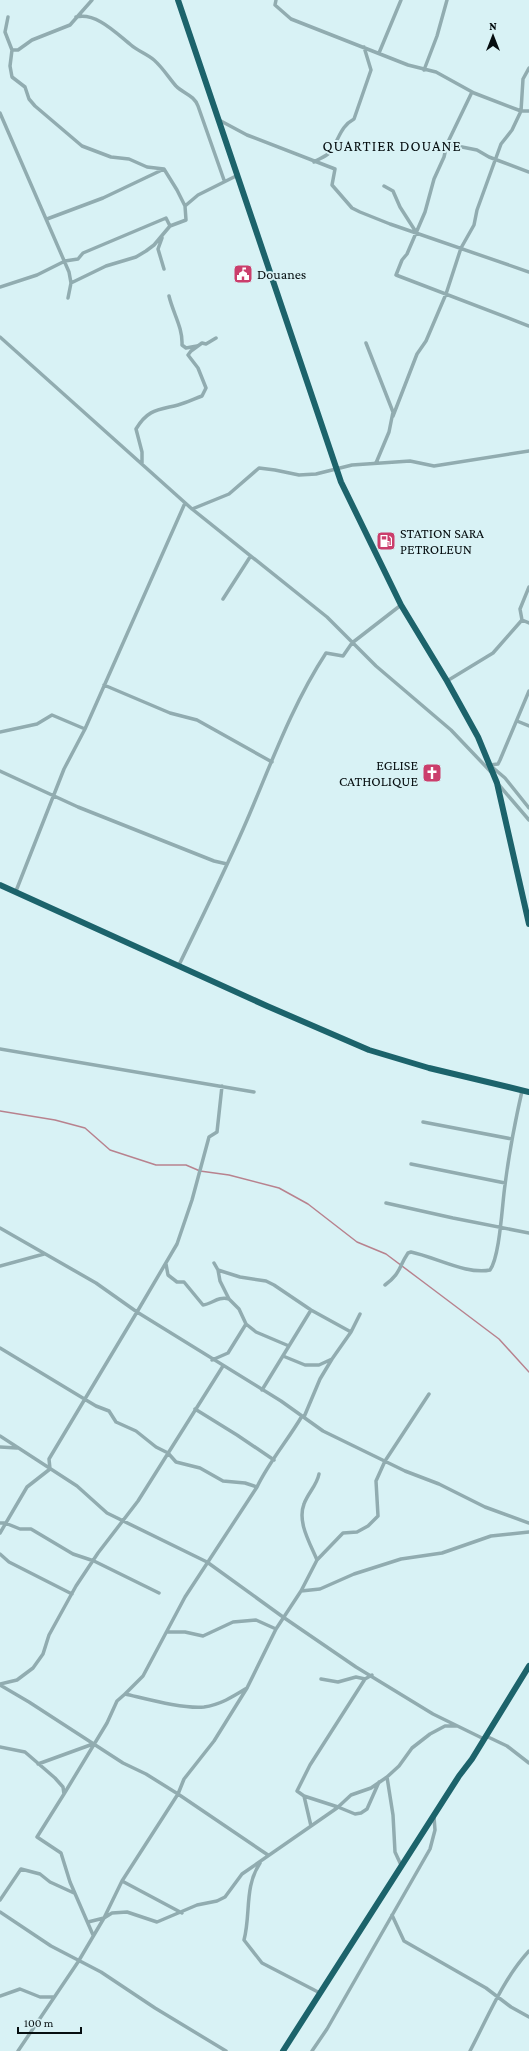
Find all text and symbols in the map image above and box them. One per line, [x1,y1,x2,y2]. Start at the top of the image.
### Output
north arrow [473,16,513,56]
text: N [489,20,497,32]
district label: QUARTIER DOUANE [322,138,462,154]
public building icon: Douanes [232,263,254,285]
place label: Douanes [257,266,306,282]
place label: STATION SARA PETROLEUN [400,525,484,557]
fuel station icon: STATION SARA PETROLEUN [375,530,397,552]
place label: EGLISE CATHOLIQUE [339,757,418,789]
church icon: EGLISE CATHOLIQUE [421,762,443,784]
scale bar [18,2009,81,2035]
text: 100 m [24,2016,54,2030]

